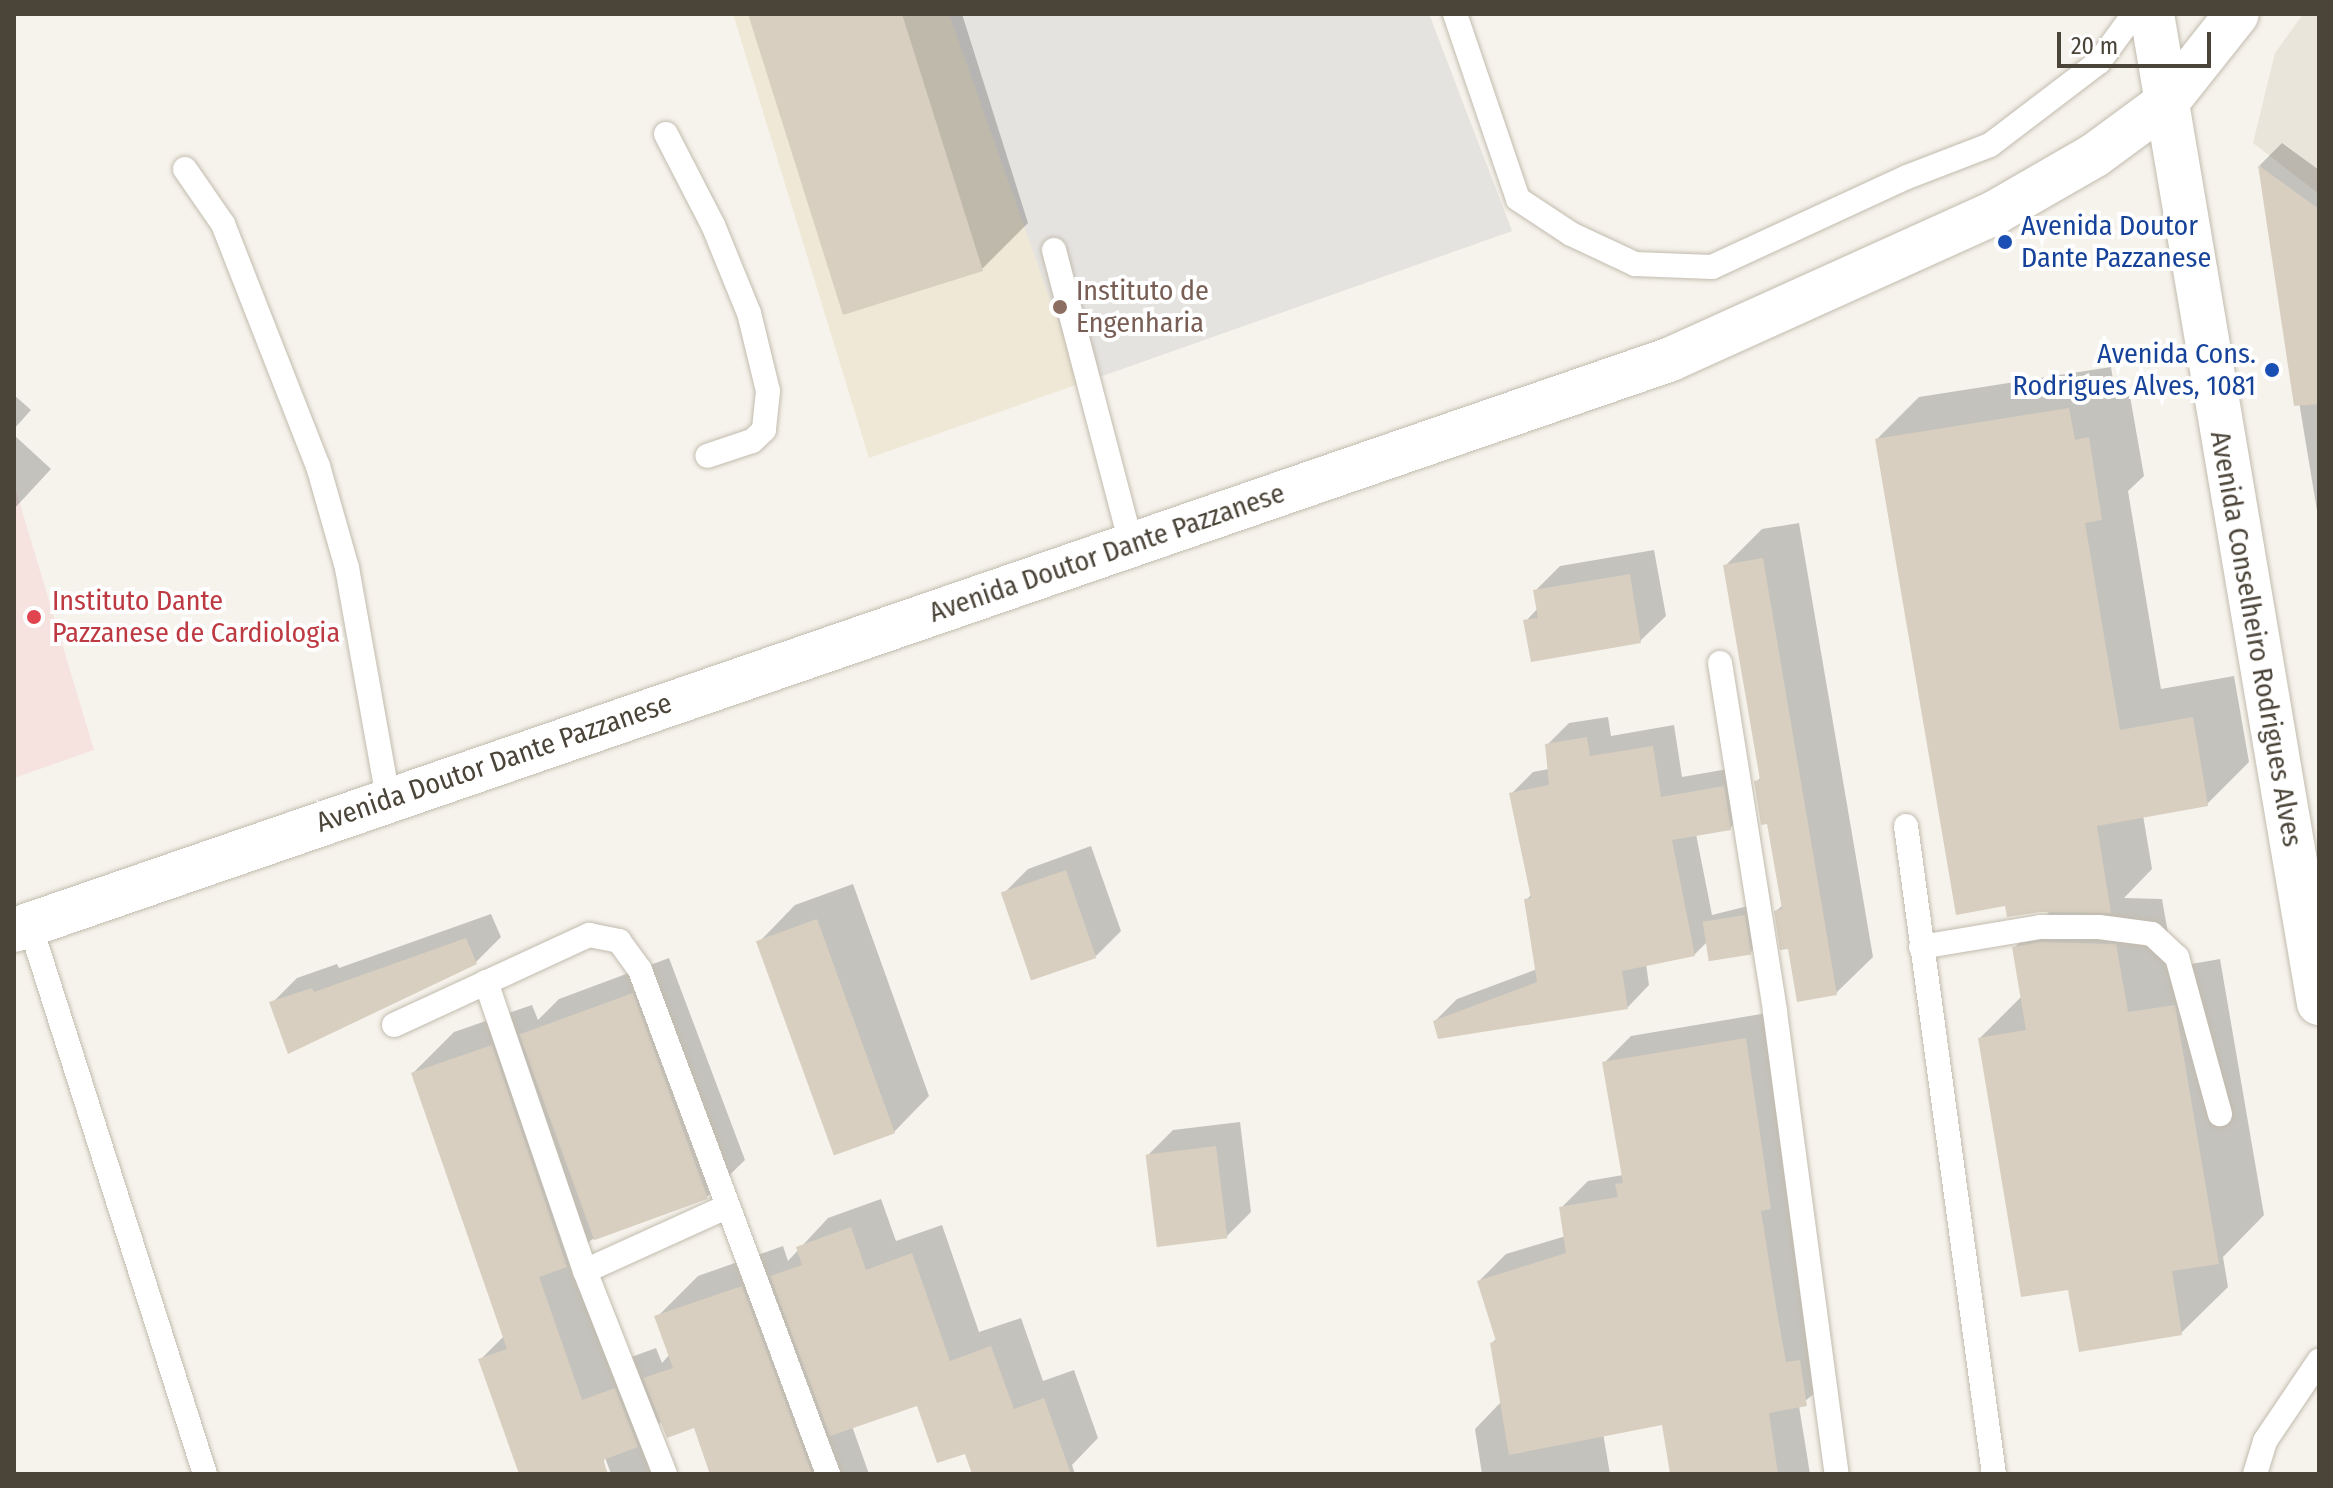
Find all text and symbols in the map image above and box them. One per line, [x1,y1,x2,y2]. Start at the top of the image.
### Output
scale bar [2061,16,2215,66]
text: 20 m [2071,32,2118,60]
place label: Avenida Doutor Dante Pazzanese [2021,209,2211,275]
marker: Avenida Doutor Dante Pazzanese [1996,233,2014,251]
place label: Instituto de Engenharia [1076,274,1209,340]
marker: Instituto de Engenharia [1051,298,1069,316]
place label: Avenida Cons. Rodrigues Alves, 1081 [2013,337,2256,403]
marker: Avenida Cons. Rodrigues Alves, 1081 [2263,361,2281,379]
street label: Avenida Conselheiro Rodrigues Alves [2203,429,2309,849]
street label: Avenida Doutor Dante Pazzanese [925,476,1289,630]
place label: Instituto Dante Pazzanese de Cardiologia [52,584,340,650]
marker: Instituto Dante Pazzanese de Cardiologia [23,606,45,628]
street label: Avenida Doutor Dante Pazzanese [312,686,676,840]

